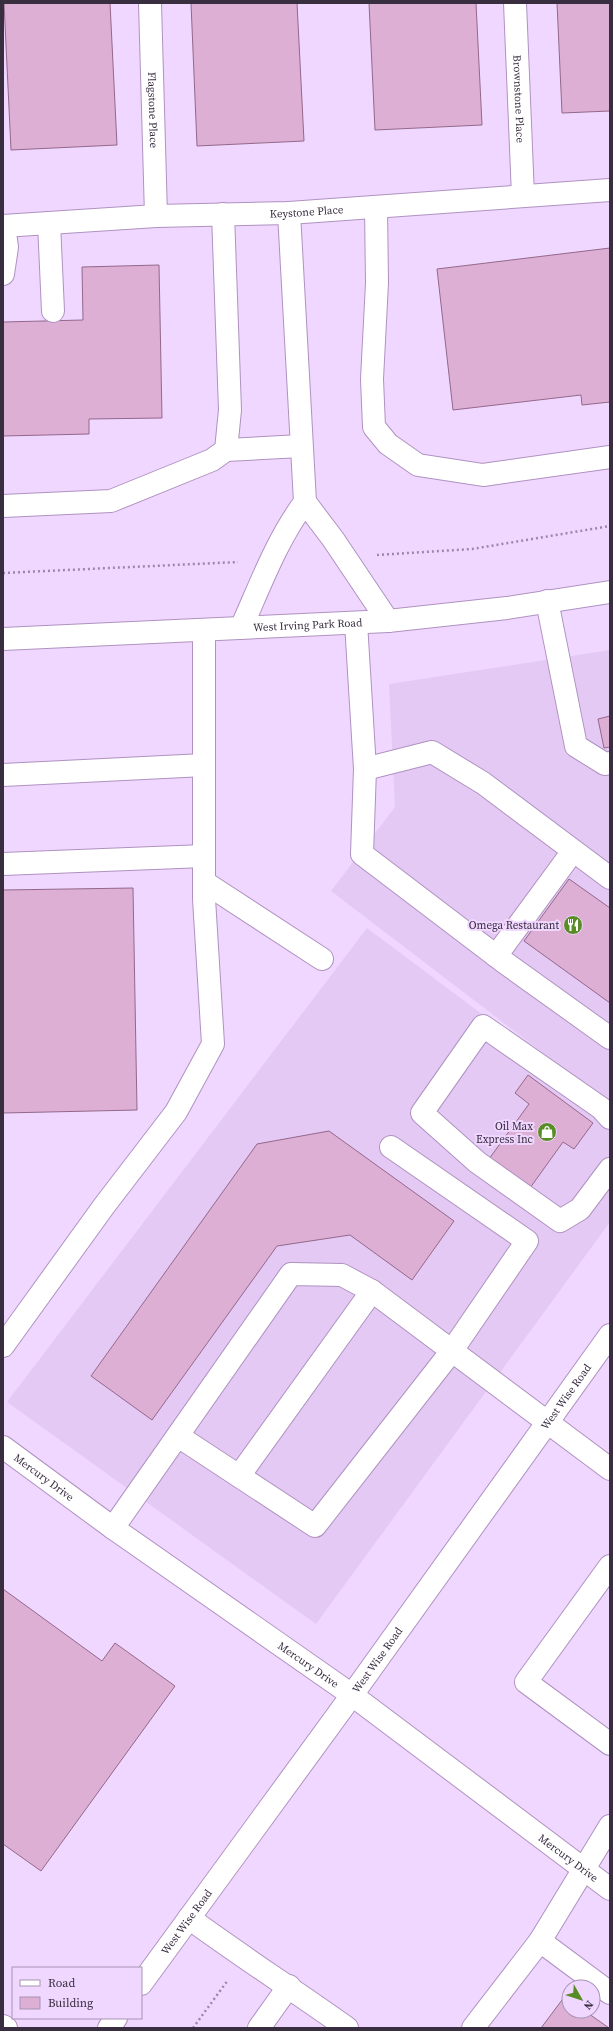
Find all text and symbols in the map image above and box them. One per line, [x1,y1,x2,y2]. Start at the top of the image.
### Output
street label: Brownstone Place [510,55,528,144]
street label: Flagstone Place [144,72,162,149]
street label: Keystone Place [270,202,344,221]
street label: West Irving Park Road [253,615,363,635]
restaurant icon: Omega Restaurant [562,914,584,936]
place label: Omega Restaurant [469,918,559,933]
place label: Oil Max Express Inc [476,1119,534,1147]
shop icon: Oil Max Express Inc [536,1121,558,1143]
street label: West Wise Road [537,1360,595,1432]
street label: Mercury Drive [11,1450,77,1505]
street label: West Wise Road [348,1623,406,1696]
street label: Mercury Drive [275,1638,342,1691]
street label: Mercury Drive [535,1830,602,1885]
street label: West Wise Road [157,1885,216,1958]
legend [12,1967,142,2019]
text: Road [48,1975,75,1991]
north arrow [561,1979,601,2019]
text: Building [48,1995,93,2011]
text: N [580,1997,597,2013]

